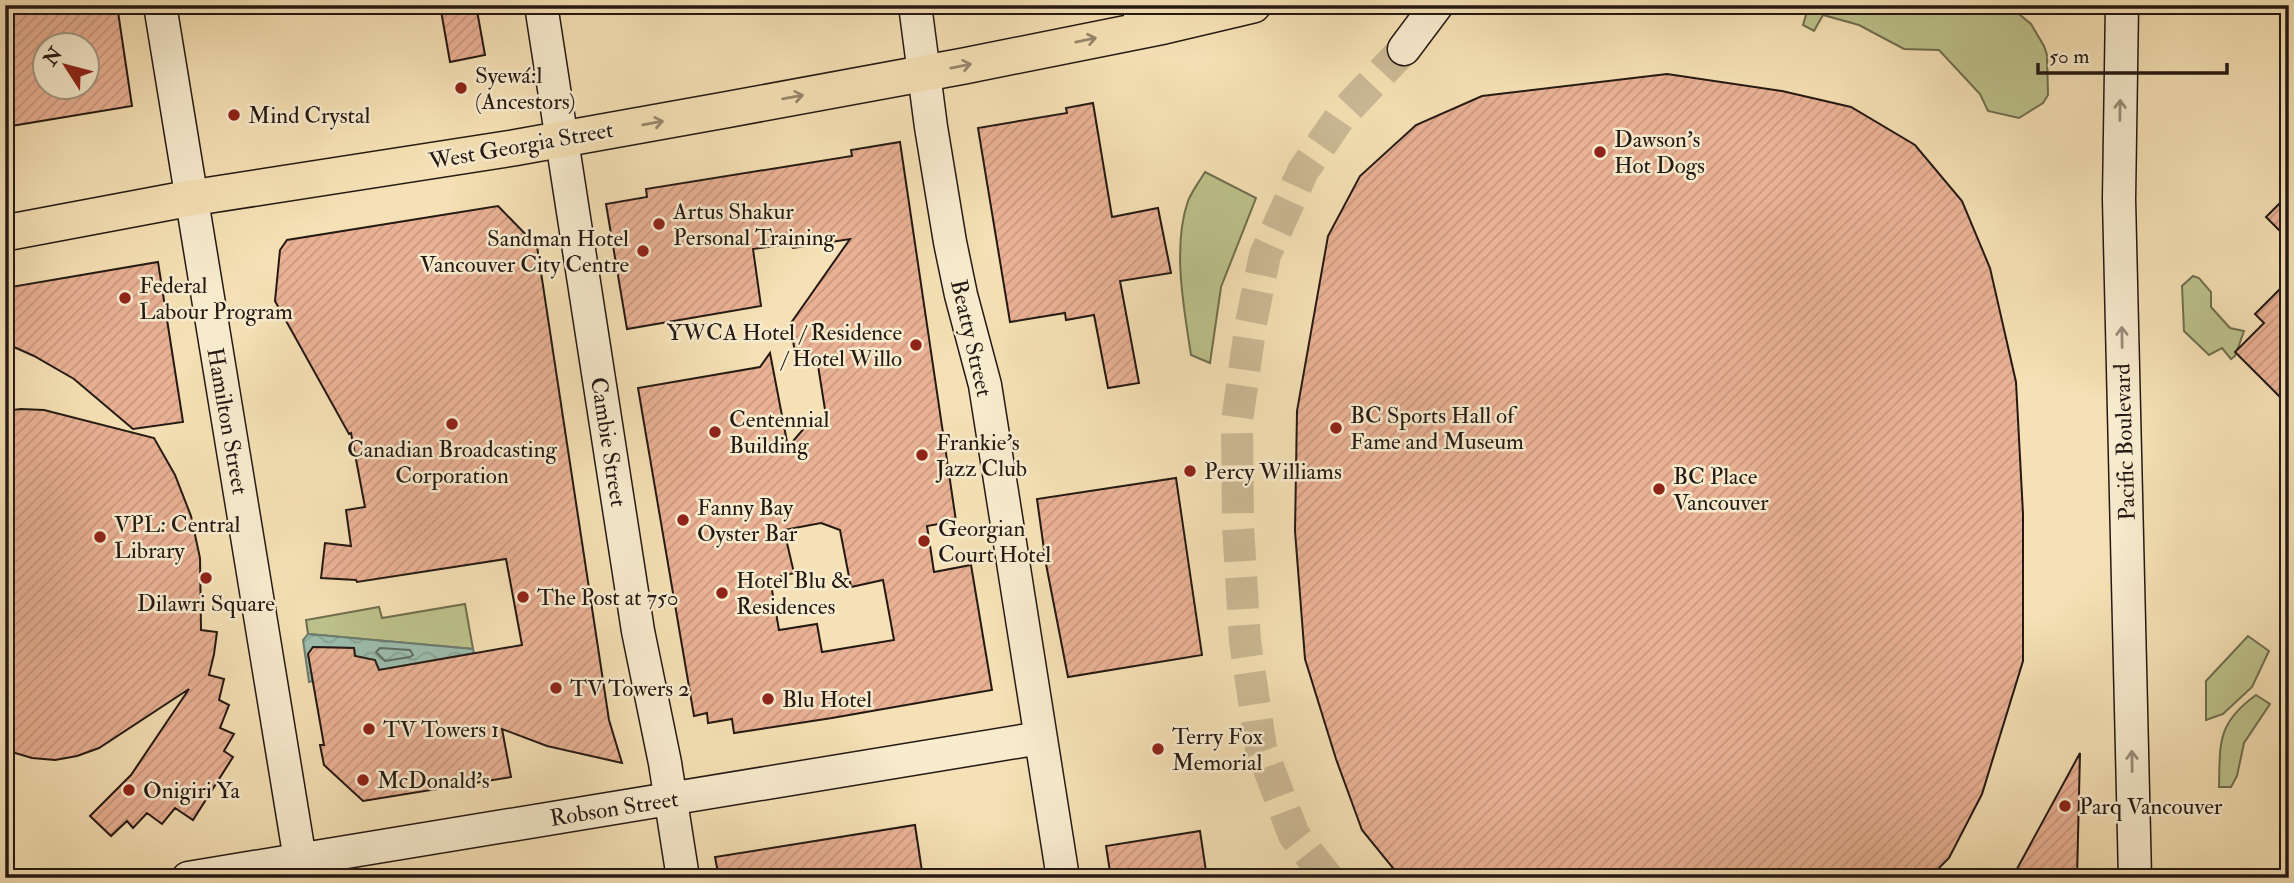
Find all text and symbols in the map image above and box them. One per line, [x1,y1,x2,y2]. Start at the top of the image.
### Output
north arrow [32,32,102,102]
scale bar [2038,32,2228,76]
one-way arrow [1074,33,1097,47]
text: N [38,42,68,71]
text: 50 m [2049,43,2090,70]
one-way arrow [949,59,972,72]
place label: Syewá:l (Ancestors) [475,61,576,116]
marker: Syewá:l (Ancestors) [453,80,469,96]
one-way arrow [781,90,803,104]
one-way arrow [2114,98,2127,121]
place label: Mind Crystal [248,101,370,130]
marker: Mind Crystal [226,107,242,123]
street label: West Georgia Street [426,115,616,176]
one-way arrow [641,116,664,129]
place label: Dawson's Hot Dogs [1614,125,1705,180]
marker: Dawson's Hot Dogs [1592,144,1608,160]
place label: Artus Shakur Personal Training [672,197,836,252]
marker: Artus Shakur Personal Training [651,216,667,232]
place label: Sandman Hotel Vancouver City Centre [420,224,629,279]
marker: Sandman Hotel Vancouver City Centre [635,243,651,259]
place label: Federal Labour Program [139,271,293,326]
street label: Beatty Street [944,277,999,400]
marker: Federal Labour Program [117,290,133,306]
place label: YWCA Hotel / Residence / Hotel Willo [667,318,902,373]
one-way arrow [2115,326,2128,349]
marker: YWCA Hotel / Residence / Hotel Willo [908,337,924,353]
street label: Hamilton Street [200,345,255,497]
street label: Pacific Boulevard [2107,363,2142,521]
street label: Cambie Street [584,375,633,509]
place label: BC Sports Hall of Fame and Museum [1350,401,1524,456]
place label: Centennial Building [729,405,830,460]
marker: Canadian Broadcasting Corporation [444,416,460,432]
marker: BC Sports Hall of Fame and Museum [1328,420,1344,436]
marker: Centennial Building [707,424,723,440]
place label: Frankie's Jazz Club [935,428,1027,483]
place label: Canadian Broadcasting Corporation [347,435,558,491]
marker: Frankie's Jazz Club [914,447,930,463]
place label: Percy Williams [1204,457,1342,486]
place label: BC Place Vancouver [1673,462,1769,517]
marker: Percy Williams [1182,463,1198,479]
marker: BC Place Vancouver [1651,481,1667,497]
place label: Fanny Bay Oyster Bar [697,493,798,548]
place label: VPL: Central Library [114,510,241,565]
marker: Fanny Bay Oyster Bar [675,512,691,528]
place label: Georgian Court Hotel [938,514,1051,569]
marker: VPL: Central Library [92,529,108,545]
marker: Georgian Court Hotel [916,533,932,549]
place label: Hotel Blu & Residences [736,566,850,621]
marker: Dilawri Square [198,570,214,586]
place label: The Post at 750 [537,583,679,612]
marker: Hotel Blu & Residences [714,585,730,601]
place label: Dilawri Square [137,589,275,618]
marker: The Post at 750 [515,589,531,605]
place label: TV Towers 2 [570,674,690,703]
marker: TV Towers 2 [548,680,564,696]
place label: Blu Hotel [782,685,872,714]
marker: Blu Hotel [760,691,776,707]
place label: TV Towers 1 [383,715,499,744]
marker: TV Towers 1 [361,721,377,737]
place label: Terry Fox Memorial [1172,722,1263,777]
marker: Terry Fox Memorial [1150,741,1166,757]
one-way arrow [2126,749,2139,772]
place label: McDonald's [377,766,490,795]
marker: McDonald's [355,772,371,788]
place label: Onigiri Ya [143,776,240,805]
marker: Onigiri Ya [121,782,137,798]
street label: Robson Street [548,784,680,833]
place label: Parq Vancouver [2079,792,2223,821]
marker: Parq Vancouver [2057,798,2073,814]

